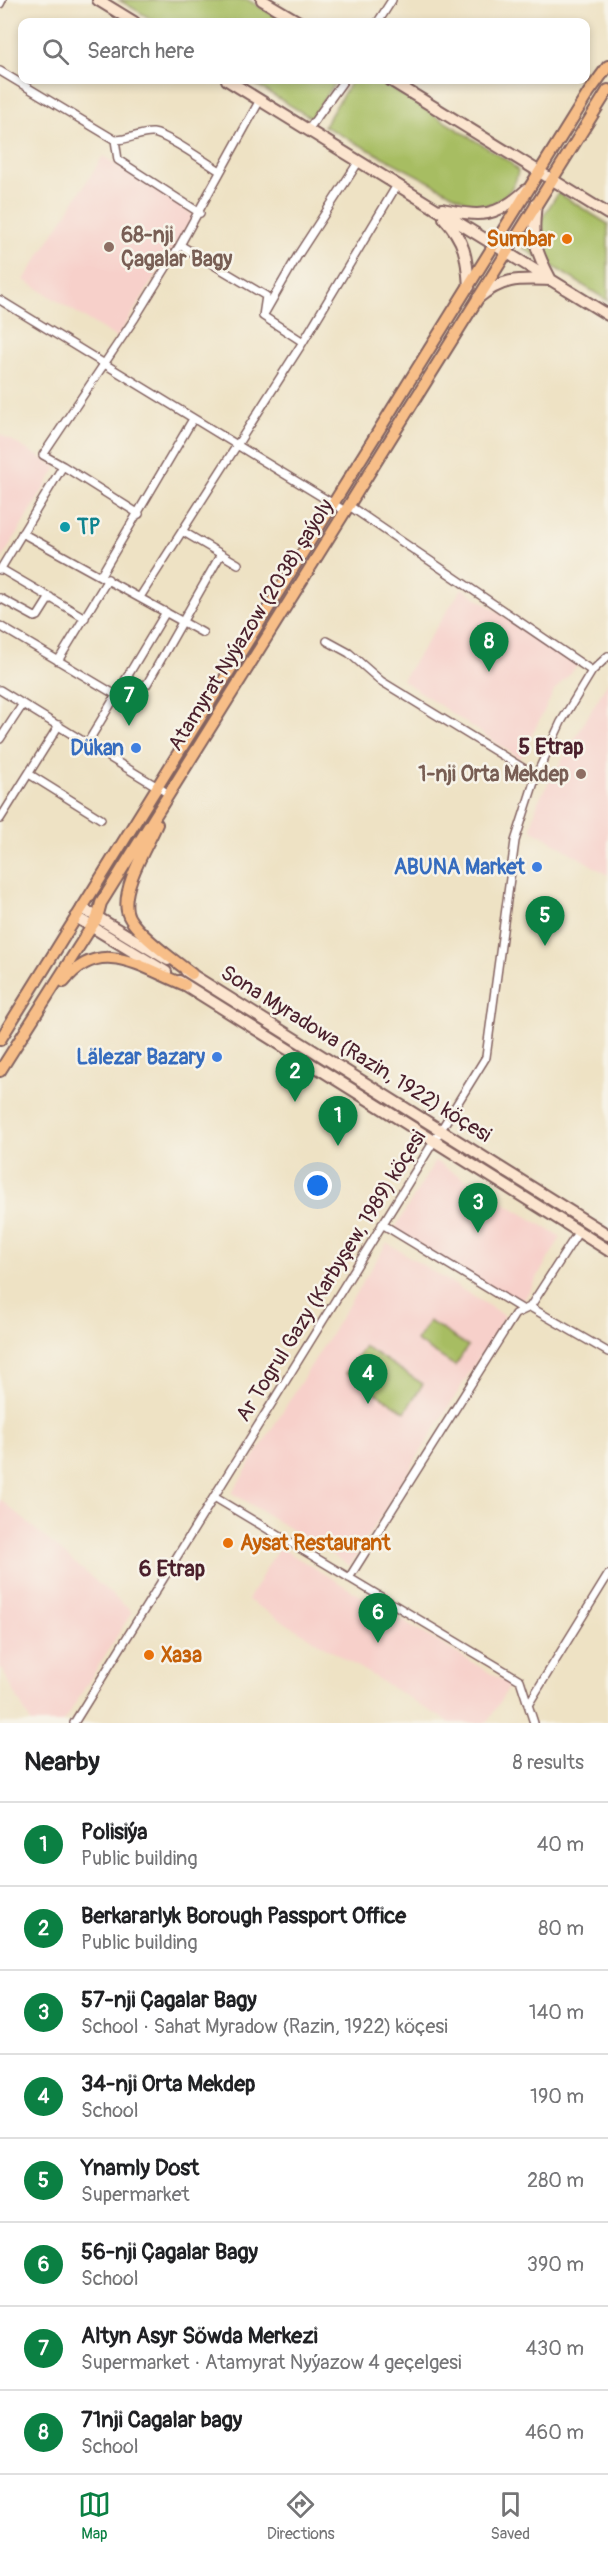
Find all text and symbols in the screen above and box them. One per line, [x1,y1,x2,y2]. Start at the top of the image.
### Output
search box [18,18,590,84]
icon: search [39,35,72,68]
text: Search here [87,37,194,65]
place label: 68-nji Çagalar Bagy [121,222,232,273]
place label: Sumbar [487,226,555,253]
marker: Sumbar [560,232,574,246]
marker: 68-nji Çagalar Bagy [102,240,116,254]
street label: Atamyrat Nyýazow (2038) şaýoly [162,494,340,756]
place label: TP [76,514,101,541]
marker: TP [58,520,72,534]
pin: 8 [470,622,508,672]
pin: 7 [110,676,148,726]
district label: 5 Etrap [518,733,584,761]
place label: Dükan [70,735,124,762]
marker: Dükan [129,741,143,755]
place label: 1-nji Orta Mekdep [418,761,569,788]
marker: 1-nji Orta Mekdep [574,767,588,781]
place label: ABUNA Market [394,854,526,881]
marker: ABUNA Market [530,860,544,874]
pin: 5 [526,896,564,946]
street label: Sona Myradowa (Razin, 1922) köçesi [216,960,496,1148]
place label: Lälezar Bazary [76,1044,205,1071]
marker: Lälezar Bazary [210,1050,224,1064]
pin: 2 [276,1052,314,1102]
pin: 1 [318,1096,358,1146]
street label: Ar Togrul Gazy (Karbyşew, 1989) köçesi [230,1125,432,1427]
your location [303,1171,332,1200]
pin: 3 [458,1184,498,1233]
pin: 4 [348,1354,388,1404]
place label: Aysat Restaurant [240,1530,391,1557]
marker: Aysat Restaurant [221,1536,235,1550]
district label: 6 Etrap [139,1555,205,1583]
pin: 6 [358,1594,398,1643]
place label: Хаза [161,1642,202,1669]
marker: Хаза [142,1648,156,1662]
text: Nearby [24,1746,100,1778]
text: 8 results [513,1750,584,1775]
text: Polisiýa [81,1818,148,1846]
text: 1 [40,1832,47,1857]
text: 40 m [537,1832,584,1857]
text: Public building [81,1846,197,1871]
text: Berkararlyk Borough Passport Office [81,1902,406,1930]
text: 2 [38,1916,49,1941]
text: 80 m [538,1916,584,1941]
text: Public building [81,1930,197,1955]
text: 57-nji Çagalar Bagy [81,1986,257,2014]
text: 3 [38,2000,49,2025]
text: 140 m [529,2000,584,2025]
text: School · Sahat Myradow (Razin, 1922) köçesi [81,2014,448,2039]
text: 34-nji Orta Mekdep [81,2070,255,2098]
text: 4 [38,2084,49,2109]
text: 190 m [530,2084,584,2109]
text: School [81,2098,138,2123]
text: Ynamly Dost [81,2154,199,2182]
text: 5 [38,2168,49,2193]
text: 280 m [527,2168,584,2193]
text: Supermarket [81,2182,190,2207]
text: 56-nji Çagalar Bagy [81,2238,258,2266]
text: 6 [38,2252,49,2277]
text: 390 m [527,2252,584,2277]
text: School [81,2266,138,2291]
text: Altyn Asyr Söwda Merkezi [81,2322,318,2350]
text: 7 [38,2336,49,2361]
text: 430 m [525,2336,584,2361]
text: Supermarket · Atamyrat Nyýazow 4 geçelgesi [81,2350,462,2375]
text: 71nji Cagalar bagy [81,2406,242,2434]
text: 8 [38,2420,49,2445]
text: 460 m [525,2420,584,2445]
text: School [81,2434,138,2459]
tab: Map [78,2488,111,2544]
tab: Directions [267,2488,335,2544]
tab: Saved [490,2488,530,2544]

